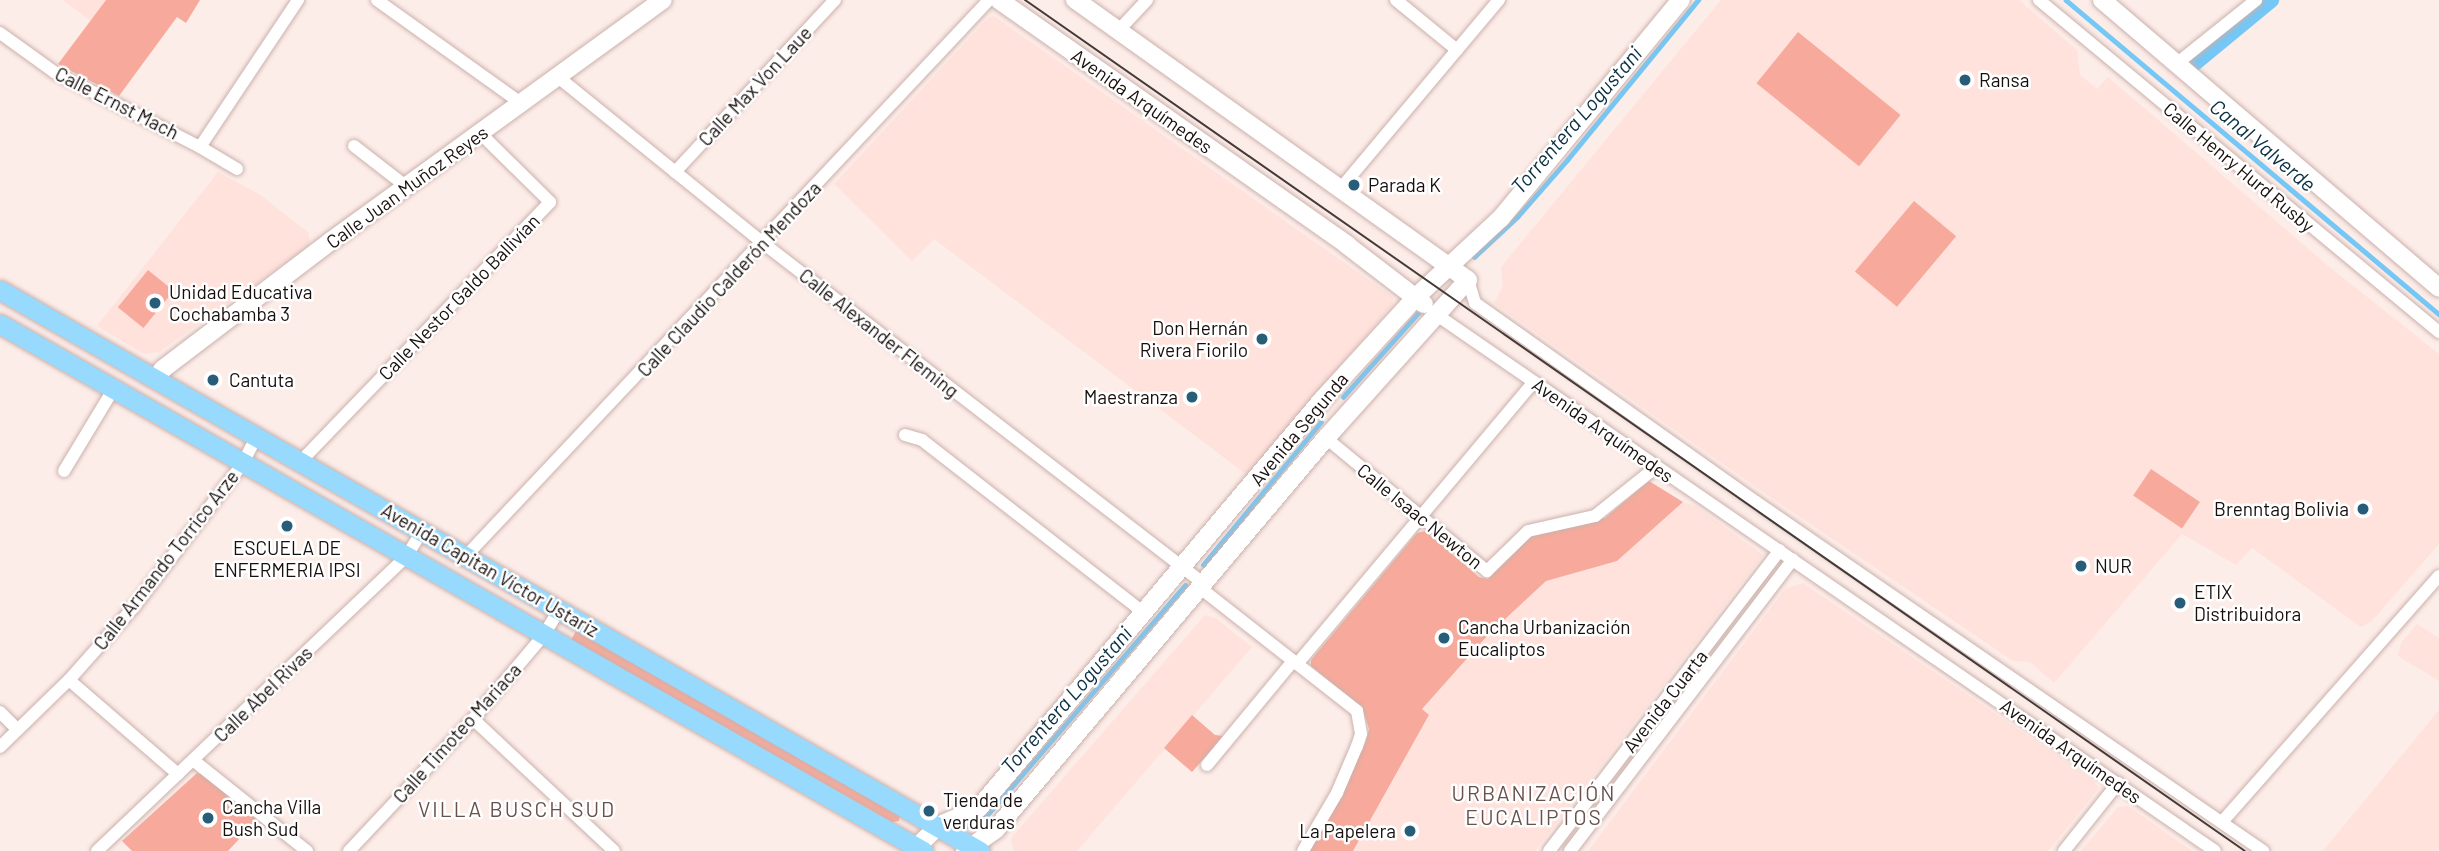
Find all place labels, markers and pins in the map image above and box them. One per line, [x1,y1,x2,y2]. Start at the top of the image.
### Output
place label: Ransa [1979,69,2029,91]
marker: Ransa [1957,72,1973,88]
place label: Parada K [1368,174,1441,196]
marker: Parada K [1346,177,1362,193]
place label: Unidad Educativa Cochabamba 3 [169,281,313,325]
marker: Unidad Educativa Cochabamba 3 [147,295,163,311]
place label: Don Hernán Rivera Fiorilo [1140,317,1248,361]
marker: Don Hernán Rivera Fiorilo [1254,331,1270,347]
place label: Cantuta [229,369,294,391]
marker: Cantuta [203,370,223,390]
place label: Maestranza [1084,386,1178,408]
marker: Maestranza [1184,389,1200,405]
place label: Brenntag Bolivia [2214,498,2349,520]
marker: Brenntag Bolivia [2355,501,2371,517]
marker: ESCUELA DE ENFERMERIA IPSI [279,518,295,534]
place label: ESCUELA DE ENFERMERIA IPSI [213,537,361,581]
place label: NUR [2095,555,2132,577]
marker: NUR [2073,558,2089,574]
place label: ETIX Distribuidora [2194,581,2301,625]
marker: ETIX Distribuidora [2172,595,2188,611]
place label: Cancha Urbanización Eucaliptos [1458,616,1631,660]
marker: Cancha Urbanización Eucaliptos [1436,630,1452,646]
place label: Tienda de verduras [943,789,1023,833]
place label: Cancha Villa Bush Sud [222,796,321,840]
marker: Tienda de verduras [921,803,937,819]
marker: Cancha Villa Bush Sud [200,810,216,826]
place label: La Papelera [1299,820,1396,842]
marker: La Papelera [1402,823,1418,839]

